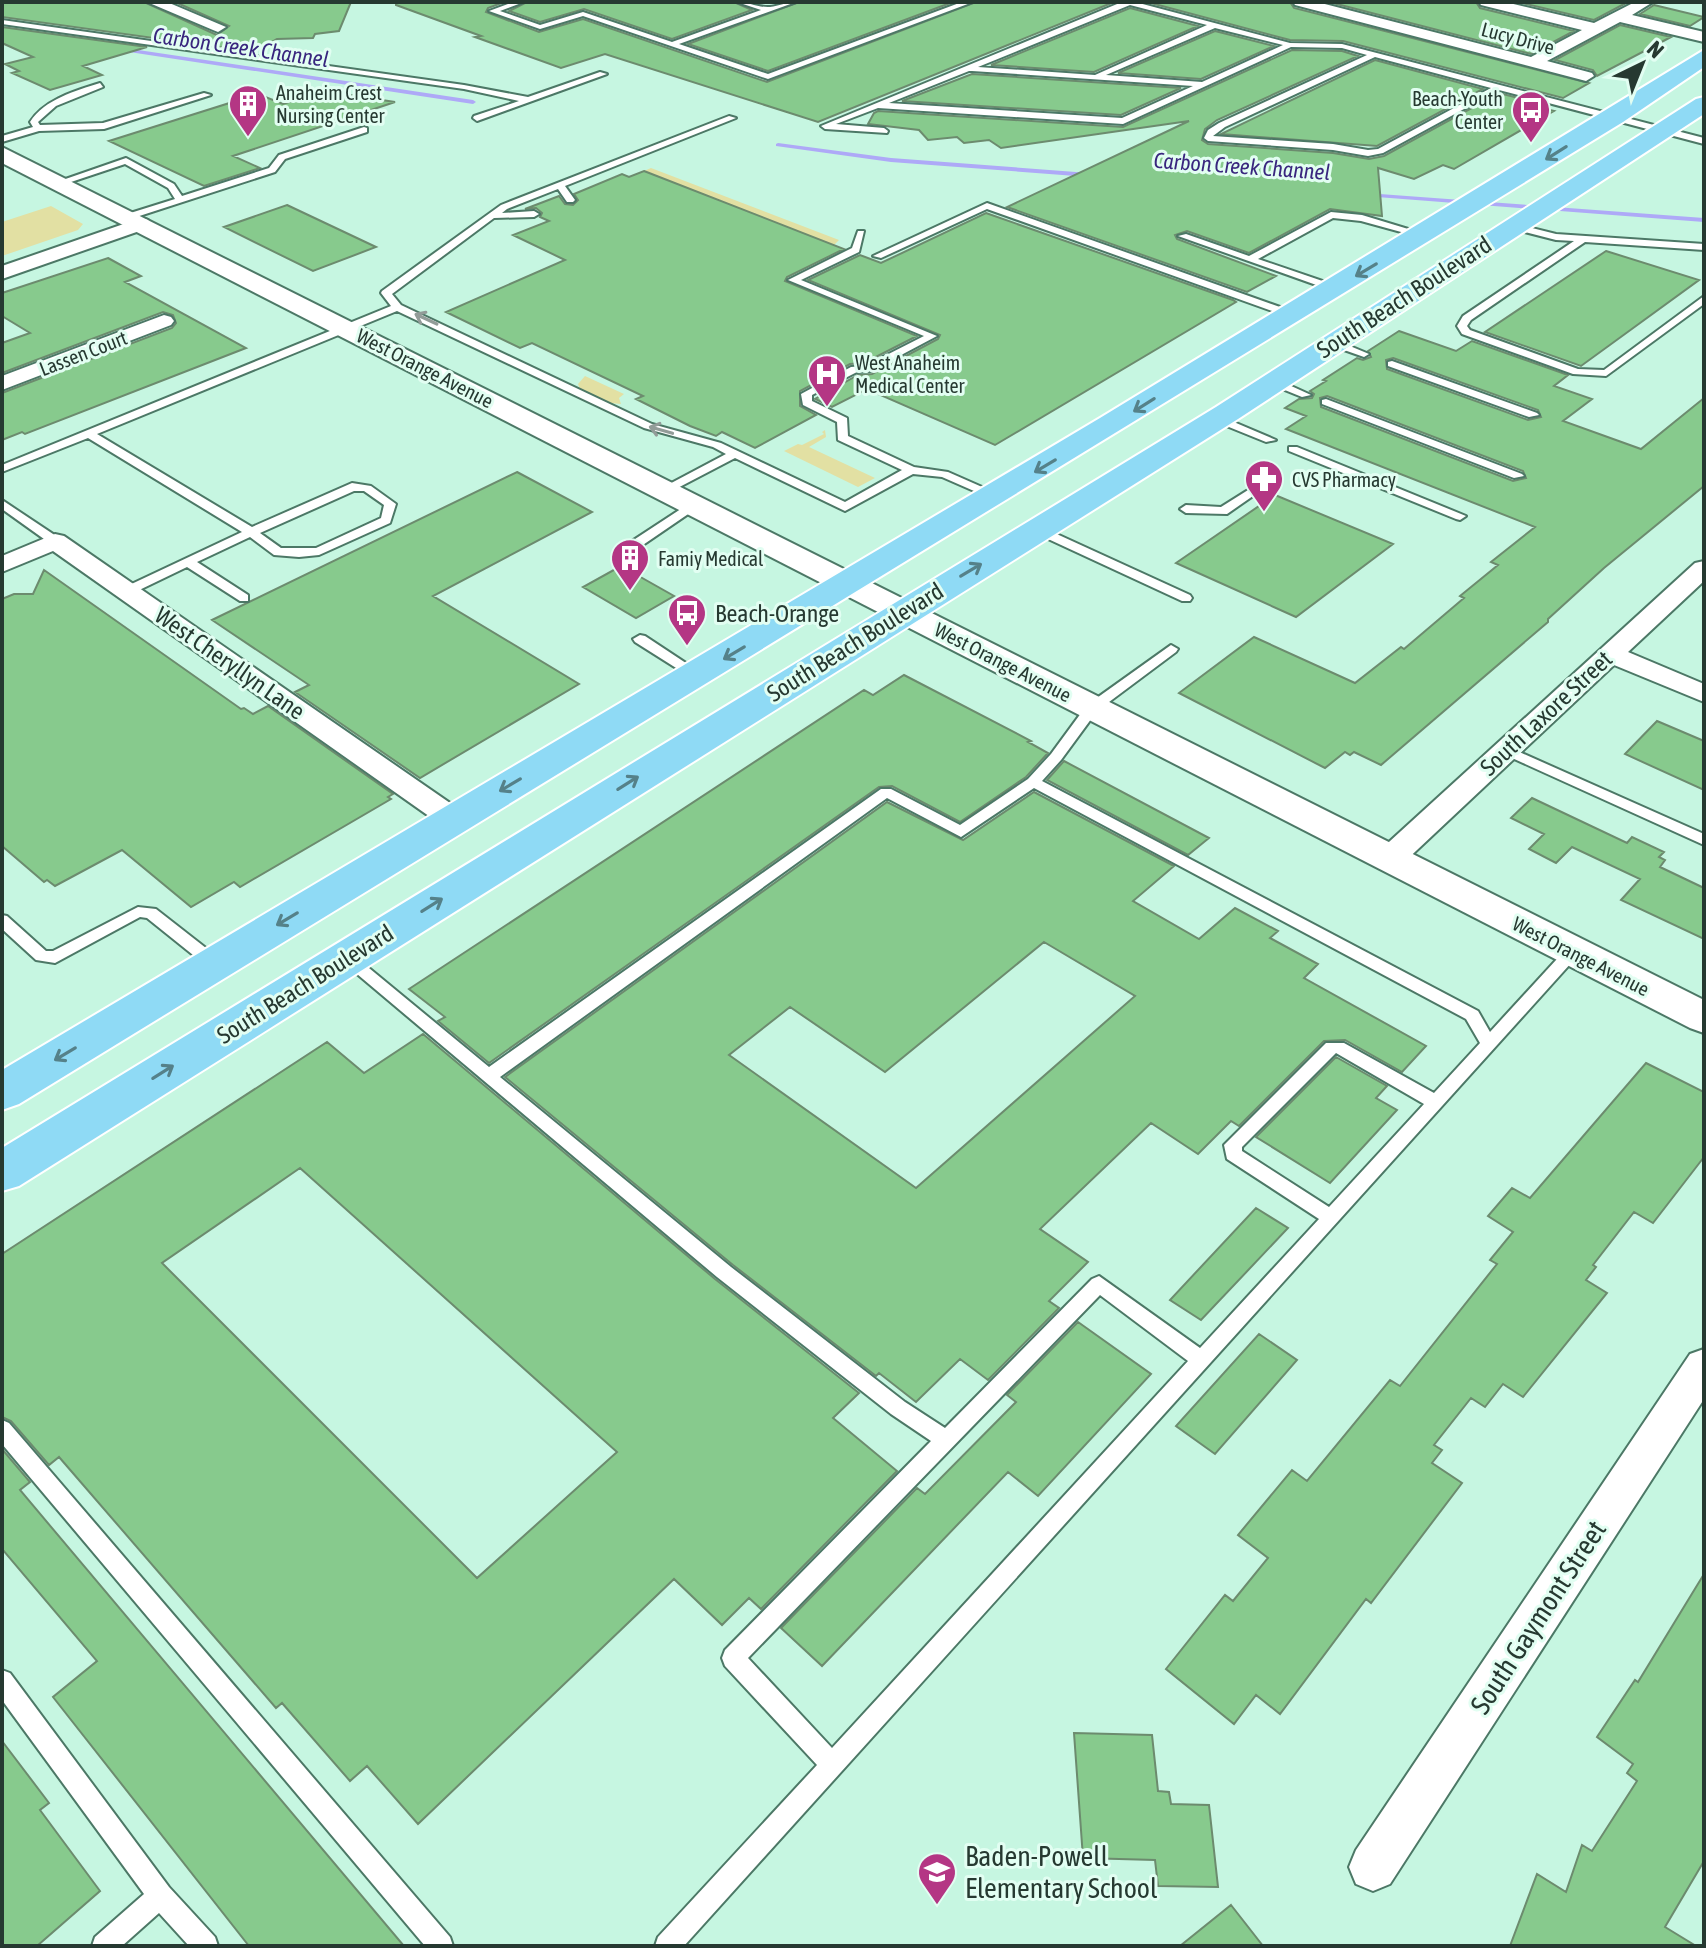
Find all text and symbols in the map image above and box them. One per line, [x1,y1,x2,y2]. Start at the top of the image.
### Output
street label: Lucy Drive [1479,17,1557,59]
water label: Carbon Creek Channel [152,22,330,72]
north arrow [1602,24,1682,104]
text: N [1642,35,1669,63]
place label: Anaheim Crest Nursing Center [276,81,385,127]
building icon: Anaheim Crest Nursing Center [227,83,269,138]
place label: Beach-Youth Center [1412,87,1504,133]
bus stop icon: Beach-Youth Center [1510,89,1552,144]
one-way arrow [1545,146,1568,162]
water label: Carbon Creek Channel [1153,147,1331,185]
street label: South Beach Boulevard [1312,231,1496,363]
one-way arrow [1355,262,1378,278]
one-way arrow [414,311,438,326]
street label: West Orange Avenue [353,324,497,412]
street label: Lassen Court [36,326,130,380]
place label: West Anaheim Medical Center [855,351,966,397]
hospital icon: West Anaheim Medical Center [806,353,848,408]
one-way arrow [1133,397,1156,413]
one-way arrow [649,421,675,436]
one-way arrow [1034,458,1057,474]
pharmacy icon: CVS Pharmacy [1243,458,1285,513]
place label: CVS Pharmacy [1292,468,1396,491]
building icon: Famiy Medical [609,537,651,592]
place label: Famiy Medical [658,547,764,570]
one-way arrow [959,562,982,578]
street label: South Beach Boulevard [762,577,948,707]
bus stop icon: Beach-Orange [666,592,708,647]
place label: Beach-Orange [715,600,839,627]
street label: West Cheryllyn Lane [150,601,310,725]
street label: West Orange Avenue [931,618,1075,706]
one-way arrow [723,645,746,661]
street label: South Laxore Street [1475,645,1617,781]
one-way arrow [616,775,638,792]
one-way arrow [499,777,522,793]
one-way arrow [420,897,443,913]
one-way arrow [276,911,299,927]
street label: West Orange Avenue [1509,912,1653,1000]
street label: South Beach Boulevard [212,919,398,1049]
one-way arrow [54,1046,77,1062]
one-way arrow [151,1064,174,1080]
street label: South Gaymont Street [1464,1515,1612,1719]
place label: Baden-Powell Elementary School [965,1840,1158,1904]
school or university icon: Baden-Powell Elementary School [916,1851,958,1906]

